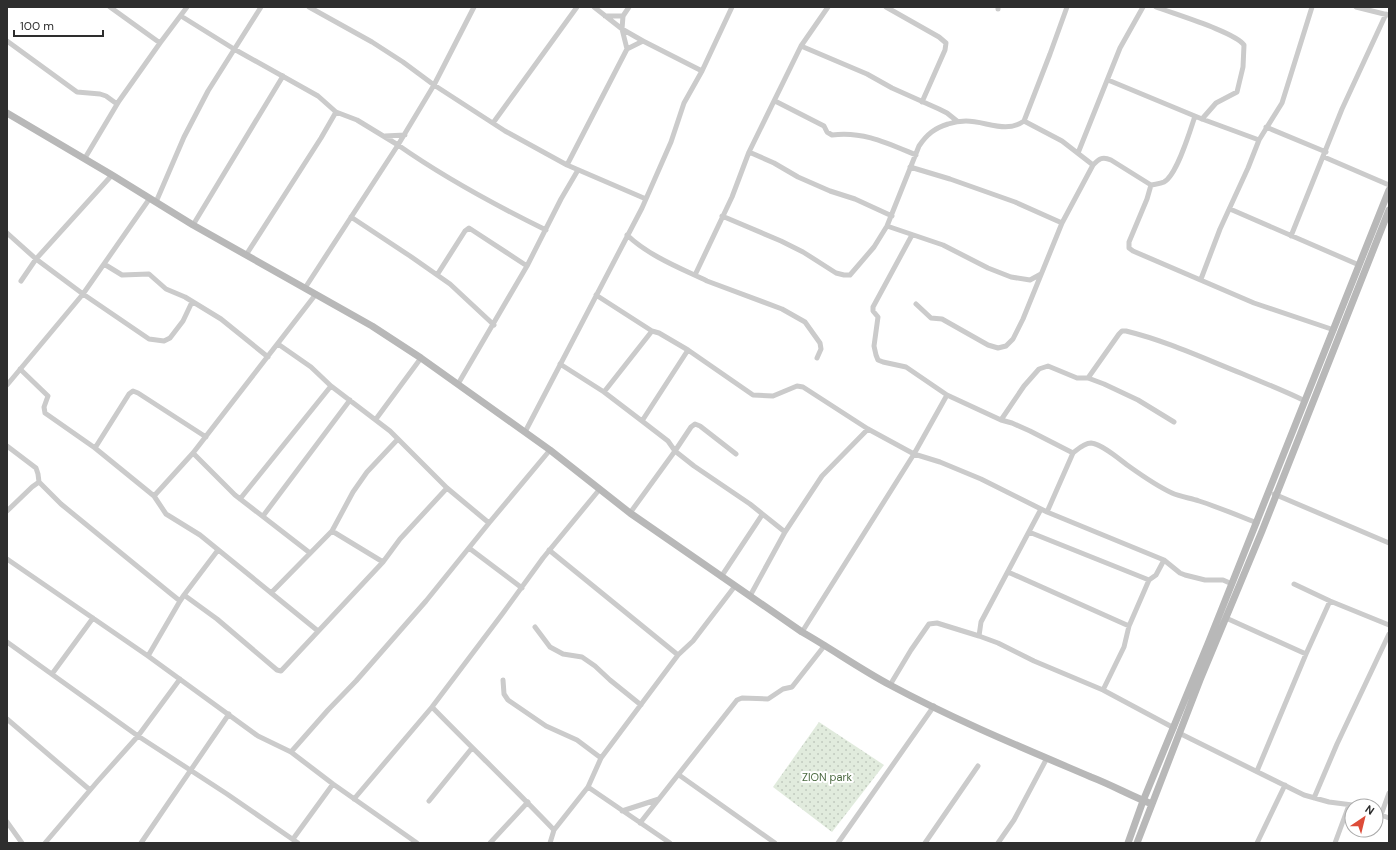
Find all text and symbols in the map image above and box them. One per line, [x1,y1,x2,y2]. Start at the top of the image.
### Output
scale bar [14,12,103,38]
text: 100 m [20,18,54,34]
park label: ZION park [802,770,852,784]
north arrow [1344,798,1384,838]
text: N [1362,802,1377,818]

